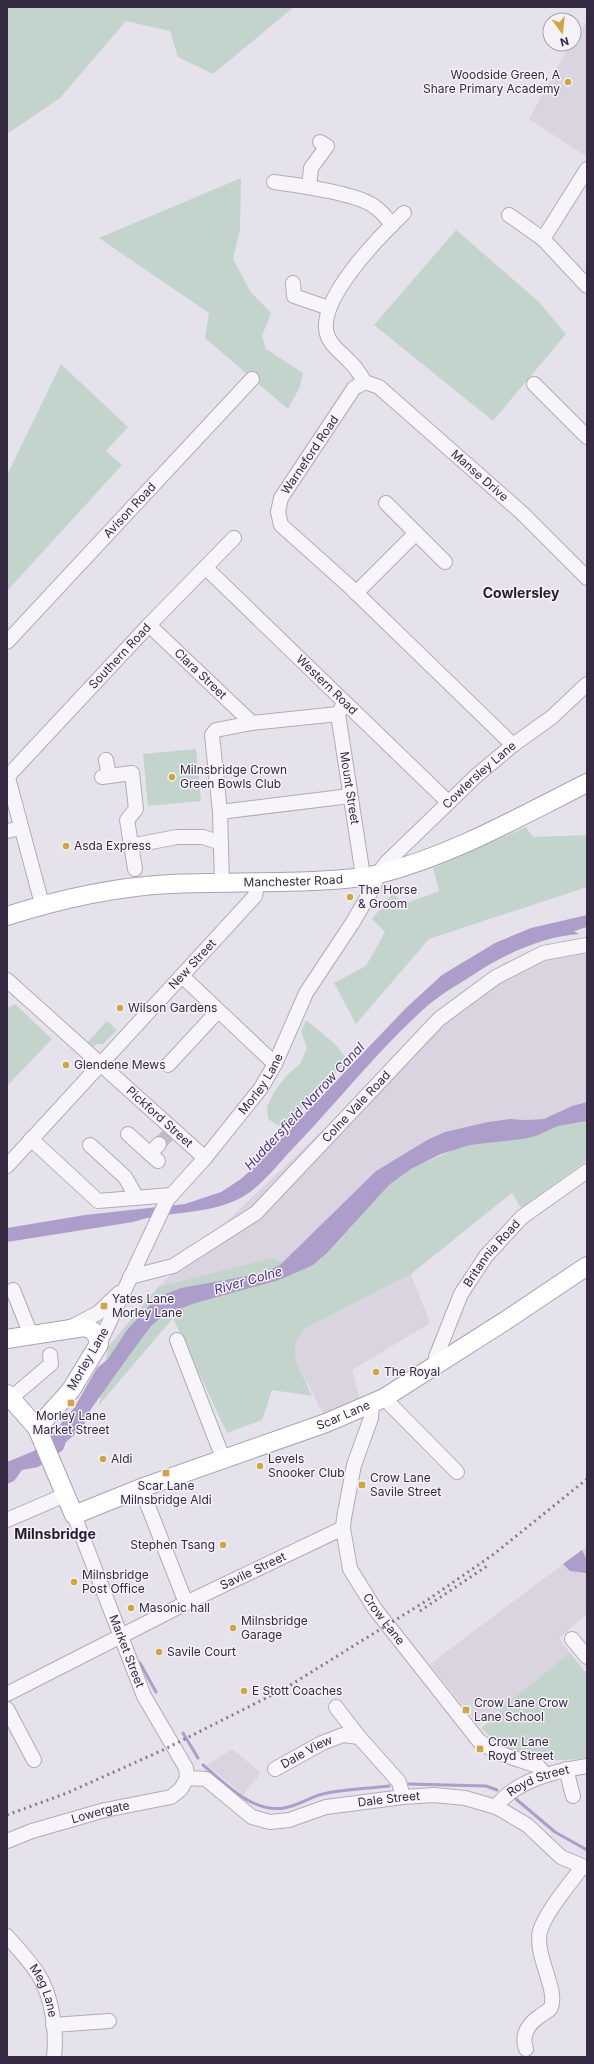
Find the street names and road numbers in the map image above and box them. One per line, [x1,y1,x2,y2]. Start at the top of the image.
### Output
street label: Warneford Road [278,412,342,497]
street label: Manse Drive [448,446,512,504]
street label: Avison Road [100,479,159,541]
street label: Southern Road [85,620,154,692]
street label: Clara Street [171,645,230,702]
street label: Western Road [293,651,361,717]
street label: Cowlersley Lane [439,738,519,812]
street label: Mount Street [337,751,363,825]
street label: Manchester Road [243,871,344,889]
street label: New Street [165,936,219,992]
street label: Morley Lane [235,1051,286,1117]
street label: Colne Vale Road [319,1067,393,1145]
street label: Pickford Street [123,1083,196,1150]
street label: Britannia Road [460,1216,523,1290]
street label: Morley Lane [64,1325,112,1393]
street label: Scar Lane [314,1397,372,1433]
street label: Savile Street [217,1548,288,1593]
street label: Crow Lane [360,1590,408,1648]
street label: Market Street [106,1612,148,1690]
street label: Dale View [278,1732,335,1771]
street label: Royd Street [504,1761,570,1799]
street label: Dale Street [357,1788,420,1810]
street label: Lowergate [69,1797,131,1826]
street label: Meg Lane [26,1961,61,2018]

